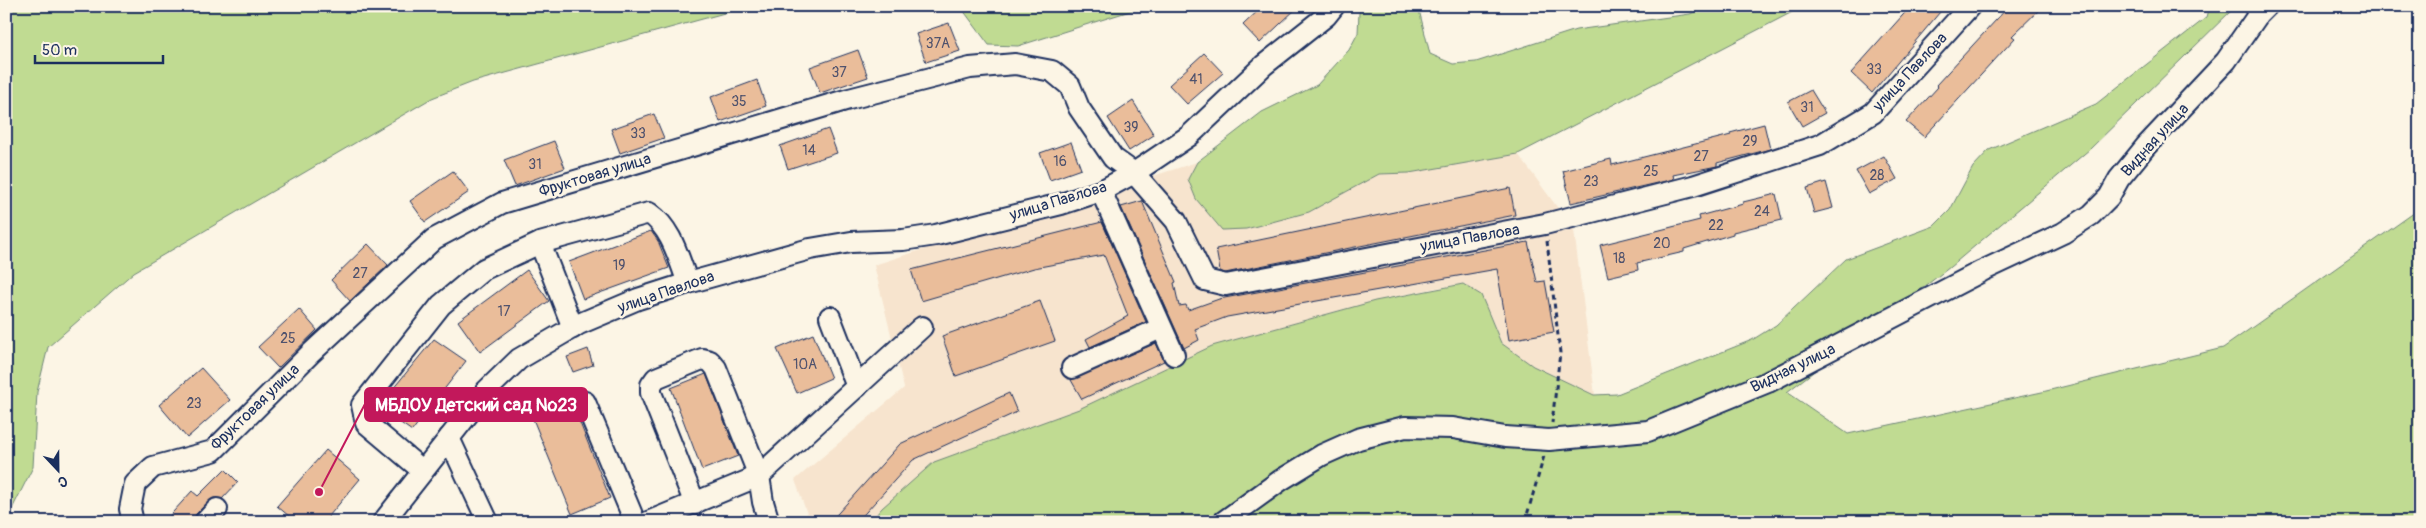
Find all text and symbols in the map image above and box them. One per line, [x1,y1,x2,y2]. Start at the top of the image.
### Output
street label: улица Павлова [1868,28,1952,116]
scale bar [35,32,162,64]
house number: 37А [926,35,950,52]
text: 50 m [42,41,77,60]
house number: 33 [1866,61,1882,78]
house number: 37 [831,64,847,81]
house number: 41 [1189,71,1203,88]
house number: 35 [731,93,747,110]
house number: 31 [1800,99,1814,116]
street label: Видная улица [2117,99,2193,181]
house number: 39 [1123,119,1139,136]
house number: 33 [630,125,646,142]
house number: 29 [1742,133,1758,150]
house number: 14 [802,142,816,159]
street label: Фруктовая улица [537,148,653,202]
house number: 27 [1693,148,1709,165]
house number: 16 [1053,153,1067,170]
house number: 31 [528,156,542,173]
house number: 25 [1643,163,1659,180]
house number: 28 [1870,167,1884,184]
house number: 23 [1583,173,1599,190]
street label: улица Павлова [1006,177,1109,226]
house number: 24 [1754,203,1770,220]
house number: 22 [1708,217,1724,234]
street label: улица Павлова [1418,219,1521,257]
house number: 20 [1653,235,1671,252]
house number: 18 [1613,250,1625,267]
house number: 19 [613,257,625,274]
house number: 27 [352,265,368,282]
street label: улица Павлова [614,266,717,318]
house number: 17 [498,303,511,320]
house number: 25 [280,330,296,347]
street label: Видная улица [1747,339,1839,397]
house number: 10А [793,356,817,373]
street label: Фруктовая улица [206,359,304,455]
callout: МБДОУ Детский сад №23 [365,388,587,421]
text: МБДОУ Детский сад №23 [375,394,577,417]
house number: 23 [186,395,202,412]
north arrow [32,446,82,496]
text: С [55,472,70,491]

